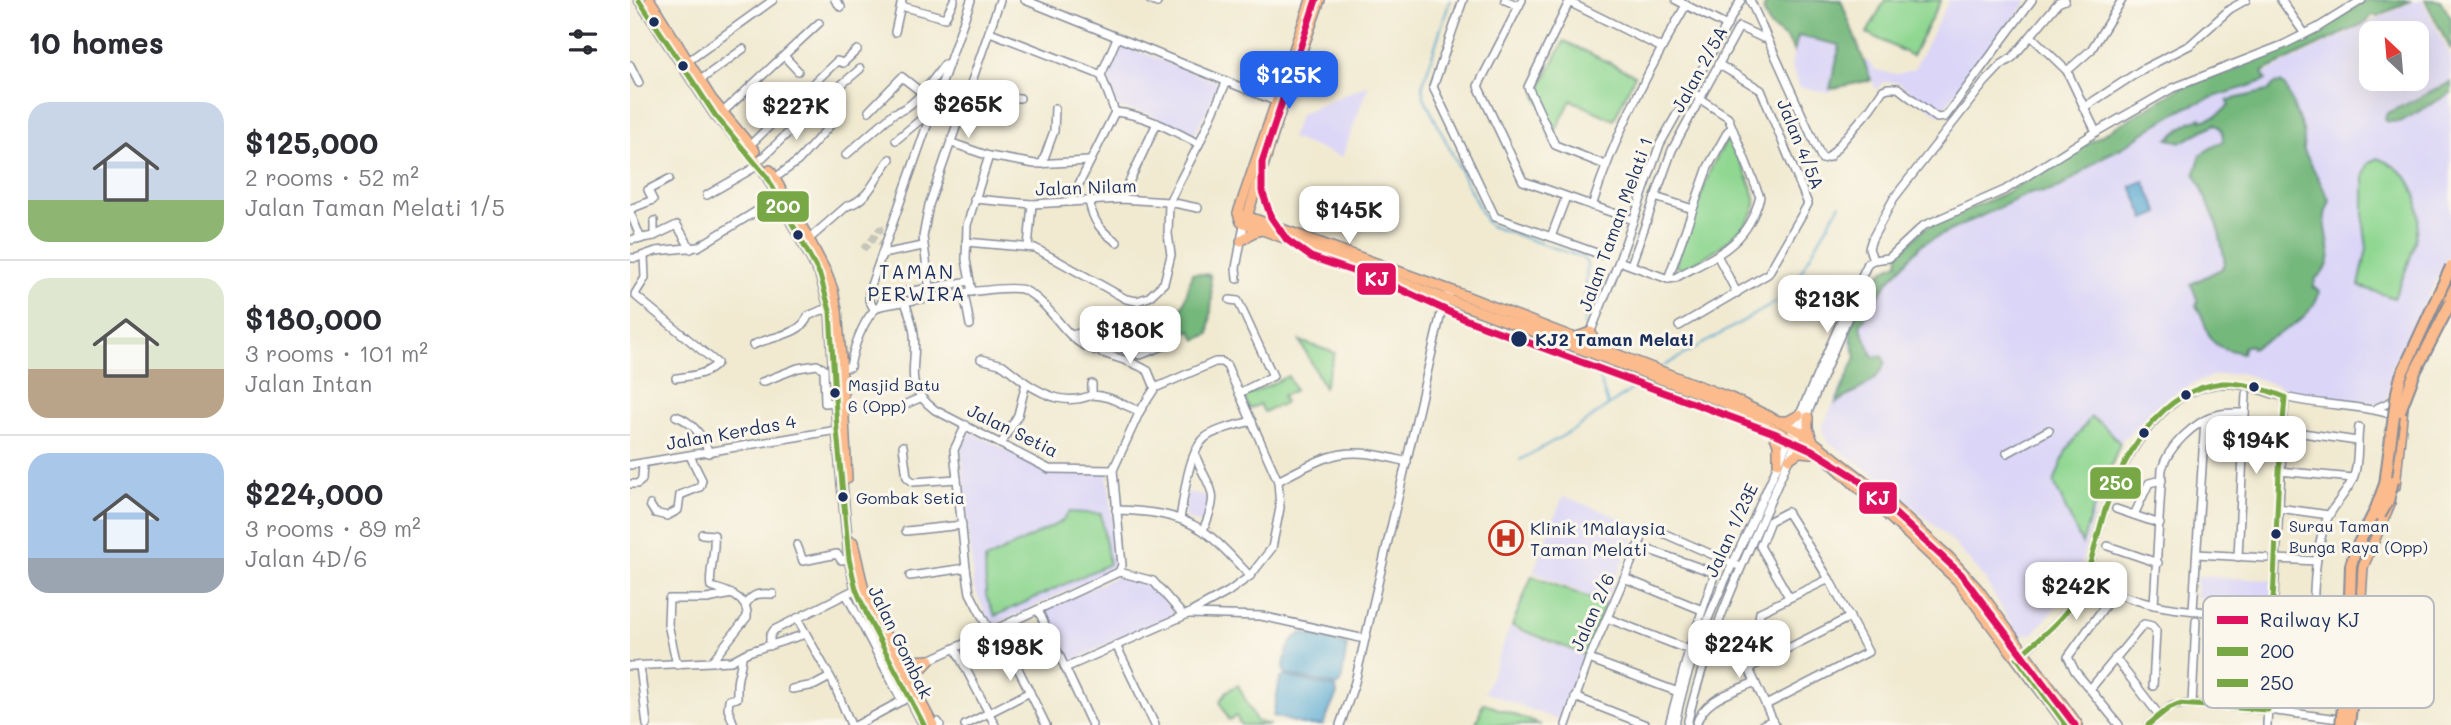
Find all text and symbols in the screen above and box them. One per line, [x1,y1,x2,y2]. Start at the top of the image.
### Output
unlabelled marker [647,15,661,29]
north arrow [2359,21,2429,91]
map controls [2359,21,2429,91]
text: 10 homes [28,22,164,62]
street label: Jalan 2/5A [1665,22,1733,116]
icon: filters [564,23,602,61]
pin: $125K [1240,52,1338,111]
unlabelled marker [676,59,690,73]
text: $125K [1256,59,1322,89]
pin: $265K [919,80,1017,140]
pin: $227K [747,82,845,142]
text: $265K [933,88,1003,118]
text: $227K [762,90,830,120]
street label: Jalan 4/5A [1772,95,1830,193]
text: $125,000 [245,122,378,162]
icon: home [84,130,168,214]
street label: Jalan Taman Melati 1 [1572,134,1658,314]
text: 2 rooms · 52 m² [245,162,419,192]
street label: Jalan Nilam [1035,173,1137,201]
pin: $145K [1300,187,1398,246]
line badge: 200 [756,190,810,223]
text: Jalan Taman Melati 1/5 [245,192,505,222]
text: 200 [765,193,801,218]
text: $145K [1315,194,1383,224]
unlabelled marker [791,228,805,242]
district label: TAMAN PERWIRA [867,259,967,306]
line badge: KJ [1356,262,1397,296]
text: KJ [1364,266,1390,291]
pin: $213K [1778,276,1876,335]
text: $213K [1794,283,1860,313]
text: $180,000 [245,298,382,338]
icon: home [84,306,168,390]
pin: $180K [1081,306,1179,366]
text: $180K [1096,314,1164,344]
place label: KJ2 Taman Melati [1535,327,1694,351]
marker: KJ2 Taman Melati [1509,329,1529,349]
text: 3 rooms · 101 m² [245,338,428,368]
text: Jalan Intan [245,368,372,398]
place label: Masjid Batu 6 (Opp) [848,374,940,416]
unlabelled marker [2247,380,2261,394]
marker: Masjid Batu 6 (Opp) [828,386,842,400]
unlabelled marker [2179,388,2193,402]
street label: Jalan Setia [963,398,1063,462]
street label: Jalan Kerdas 4 [664,409,798,455]
pin: $194K [2207,416,2305,476]
text: $194K [2222,424,2290,454]
unlabelled marker [2137,426,2151,440]
line badge: 250 [2089,466,2142,500]
text: 250 [2099,470,2133,495]
text: $224,000 [245,473,383,513]
street label: Jalan 1/23E [1699,479,1763,581]
icon: home [84,481,168,565]
line badge: KJ [1858,481,1898,515]
text: KJ [1865,485,1891,510]
place label: Gombak Setia [856,487,965,508]
marker: Gombak Setia [836,490,850,504]
text: 3 rooms · 89 m² [245,513,421,543]
place label: Surau Taman Bunga Raya (Opp) [2289,515,2428,557]
place label: Klinik 1Malaysia Taman Melati [1530,516,1666,561]
hospital icon: Klinik 1Malaysia Taman Melati [1487,519,1525,557]
marker: Surau Taman Bunga Raya (Opp) [2269,527,2283,541]
text: Jalan 4D/6 [245,543,367,573]
pin: $242K [2027,562,2125,622]
street label: Jalan 2/6 [1564,569,1620,655]
text: $242K [2041,570,2111,600]
street label: Jalan Gombak [863,581,939,703]
legend [2203,596,2434,708]
text: Railway KJ [2260,607,2360,632]
pin: $224K [1690,620,1788,680]
pin: $198K [961,624,1059,683]
text: $224K [1704,628,1774,658]
text: $198K [976,631,1044,661]
text: 200 [2260,638,2294,663]
text: 250 [2260,670,2294,695]

